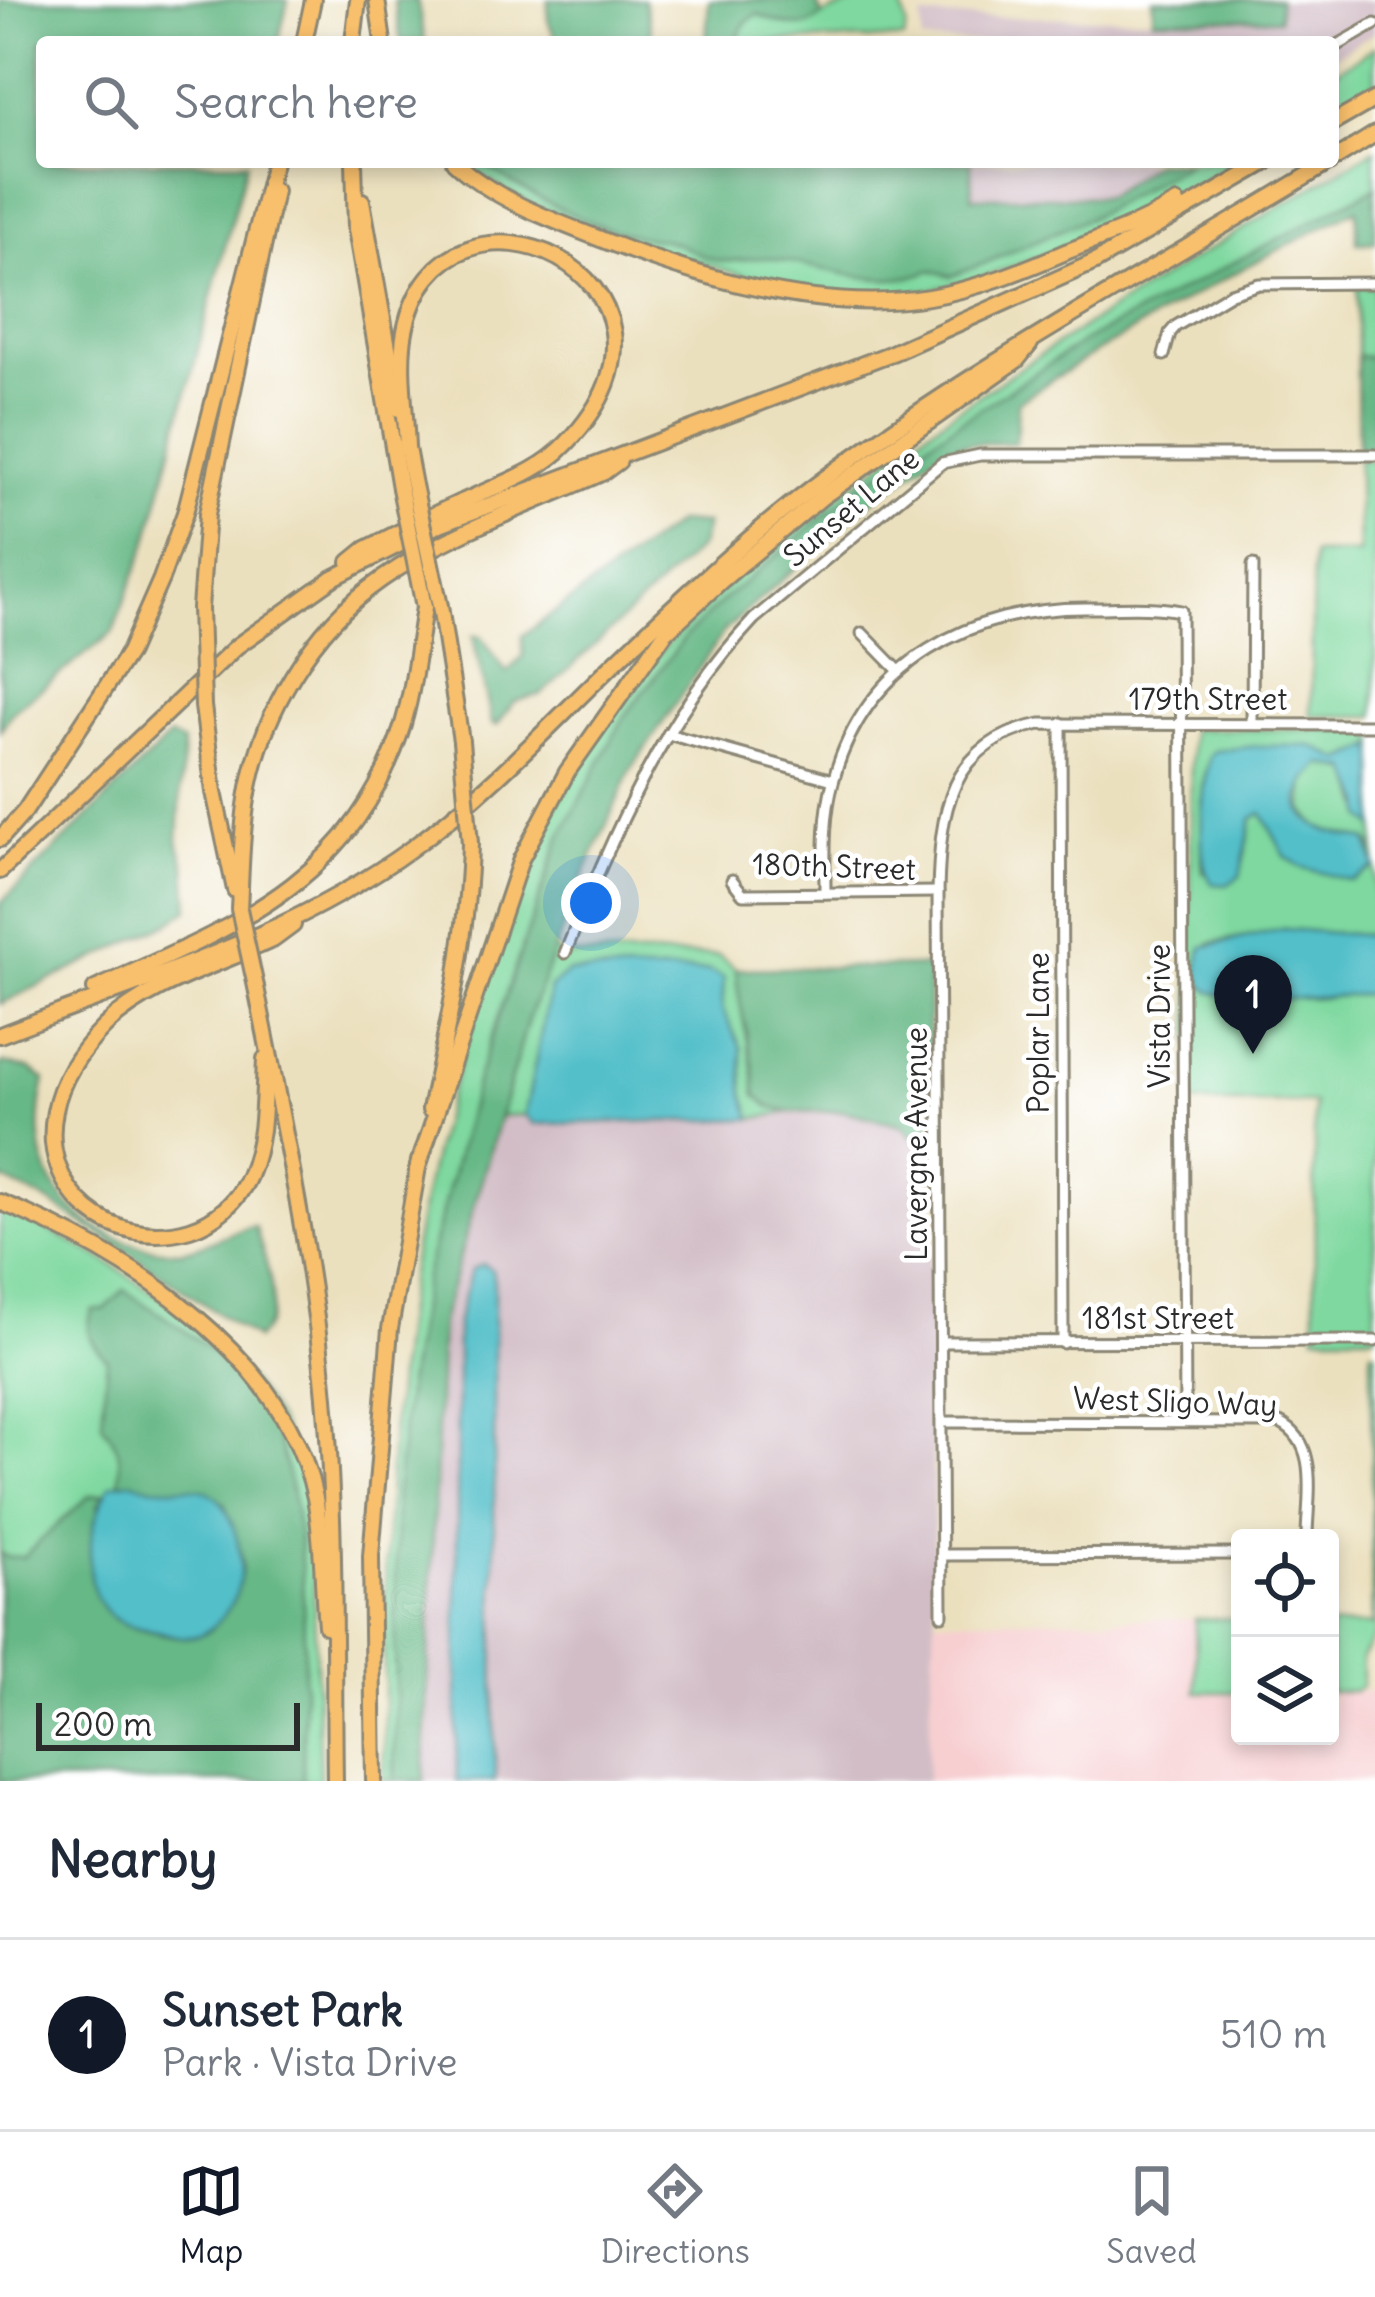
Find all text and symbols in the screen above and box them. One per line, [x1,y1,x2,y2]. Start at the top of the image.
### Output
search box [36,36,1339,168]
icon: search [78,69,144,135]
text: Search here [174,74,418,130]
street label: Sunset Lane [775,439,927,575]
street label: 179th Street [1129,680,1287,718]
street label: 180th Street [752,844,916,888]
your location [561,873,621,933]
street label: Vista Drive [1140,944,1178,1088]
street label: Poplar Lane [1019,952,1057,1114]
pin: 1 [1214,955,1292,1054]
street label: Lavergne Avenue [897,1027,935,1261]
street label: 181st Street [1082,1299,1234,1337]
street label: West Sligo Way [1072,1378,1278,1424]
map controls [1231,1529,1339,1745]
button: locate [1231,1529,1339,1637]
button: layers [1231,1637,1339,1745]
scale bar [36,1697,300,1750]
text: 200 m [54,1703,152,1745]
text: Nearby [48,1827,217,1891]
text: Sunset Park [162,1982,403,2038]
text: 1 [79,2010,95,2059]
text: 510 m [1220,2010,1327,2059]
text: Park · Vista Drive [162,2038,458,2087]
tab: Map [178,2158,244,2272]
tab: Directions [601,2158,750,2272]
tab: Saved [1106,2158,1197,2272]

